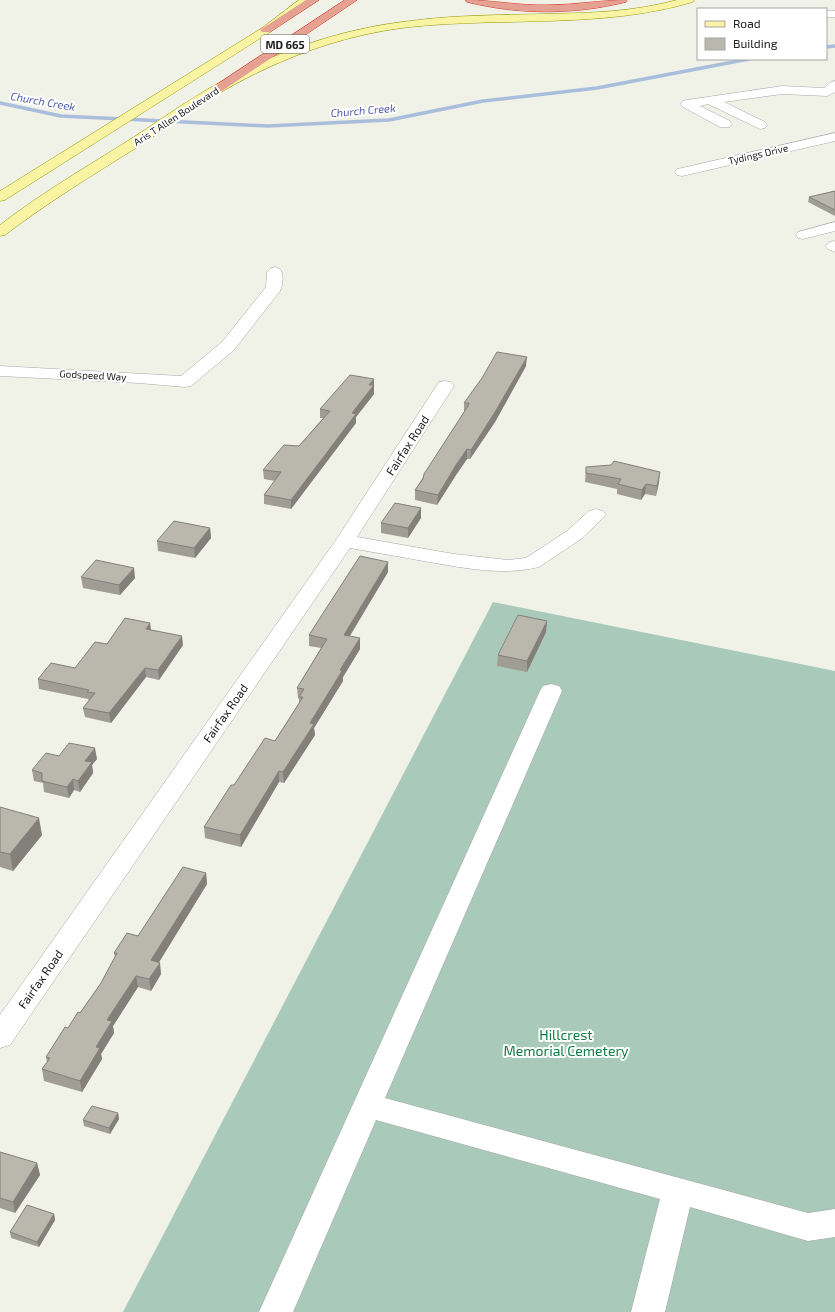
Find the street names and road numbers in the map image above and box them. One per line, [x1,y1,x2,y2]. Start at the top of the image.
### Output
road number: MD 665 [261,35,309,53]
street label: Aris T Allen Boulevard [131,84,221,148]
street label: Tydings Drive [727,141,789,167]
street label: Godspeed Way [59,367,128,383]
street label: Fairfax Road [383,413,431,477]
street label: Fairfax Road [200,681,250,745]
street label: Fairfax Road [15,947,65,1011]

